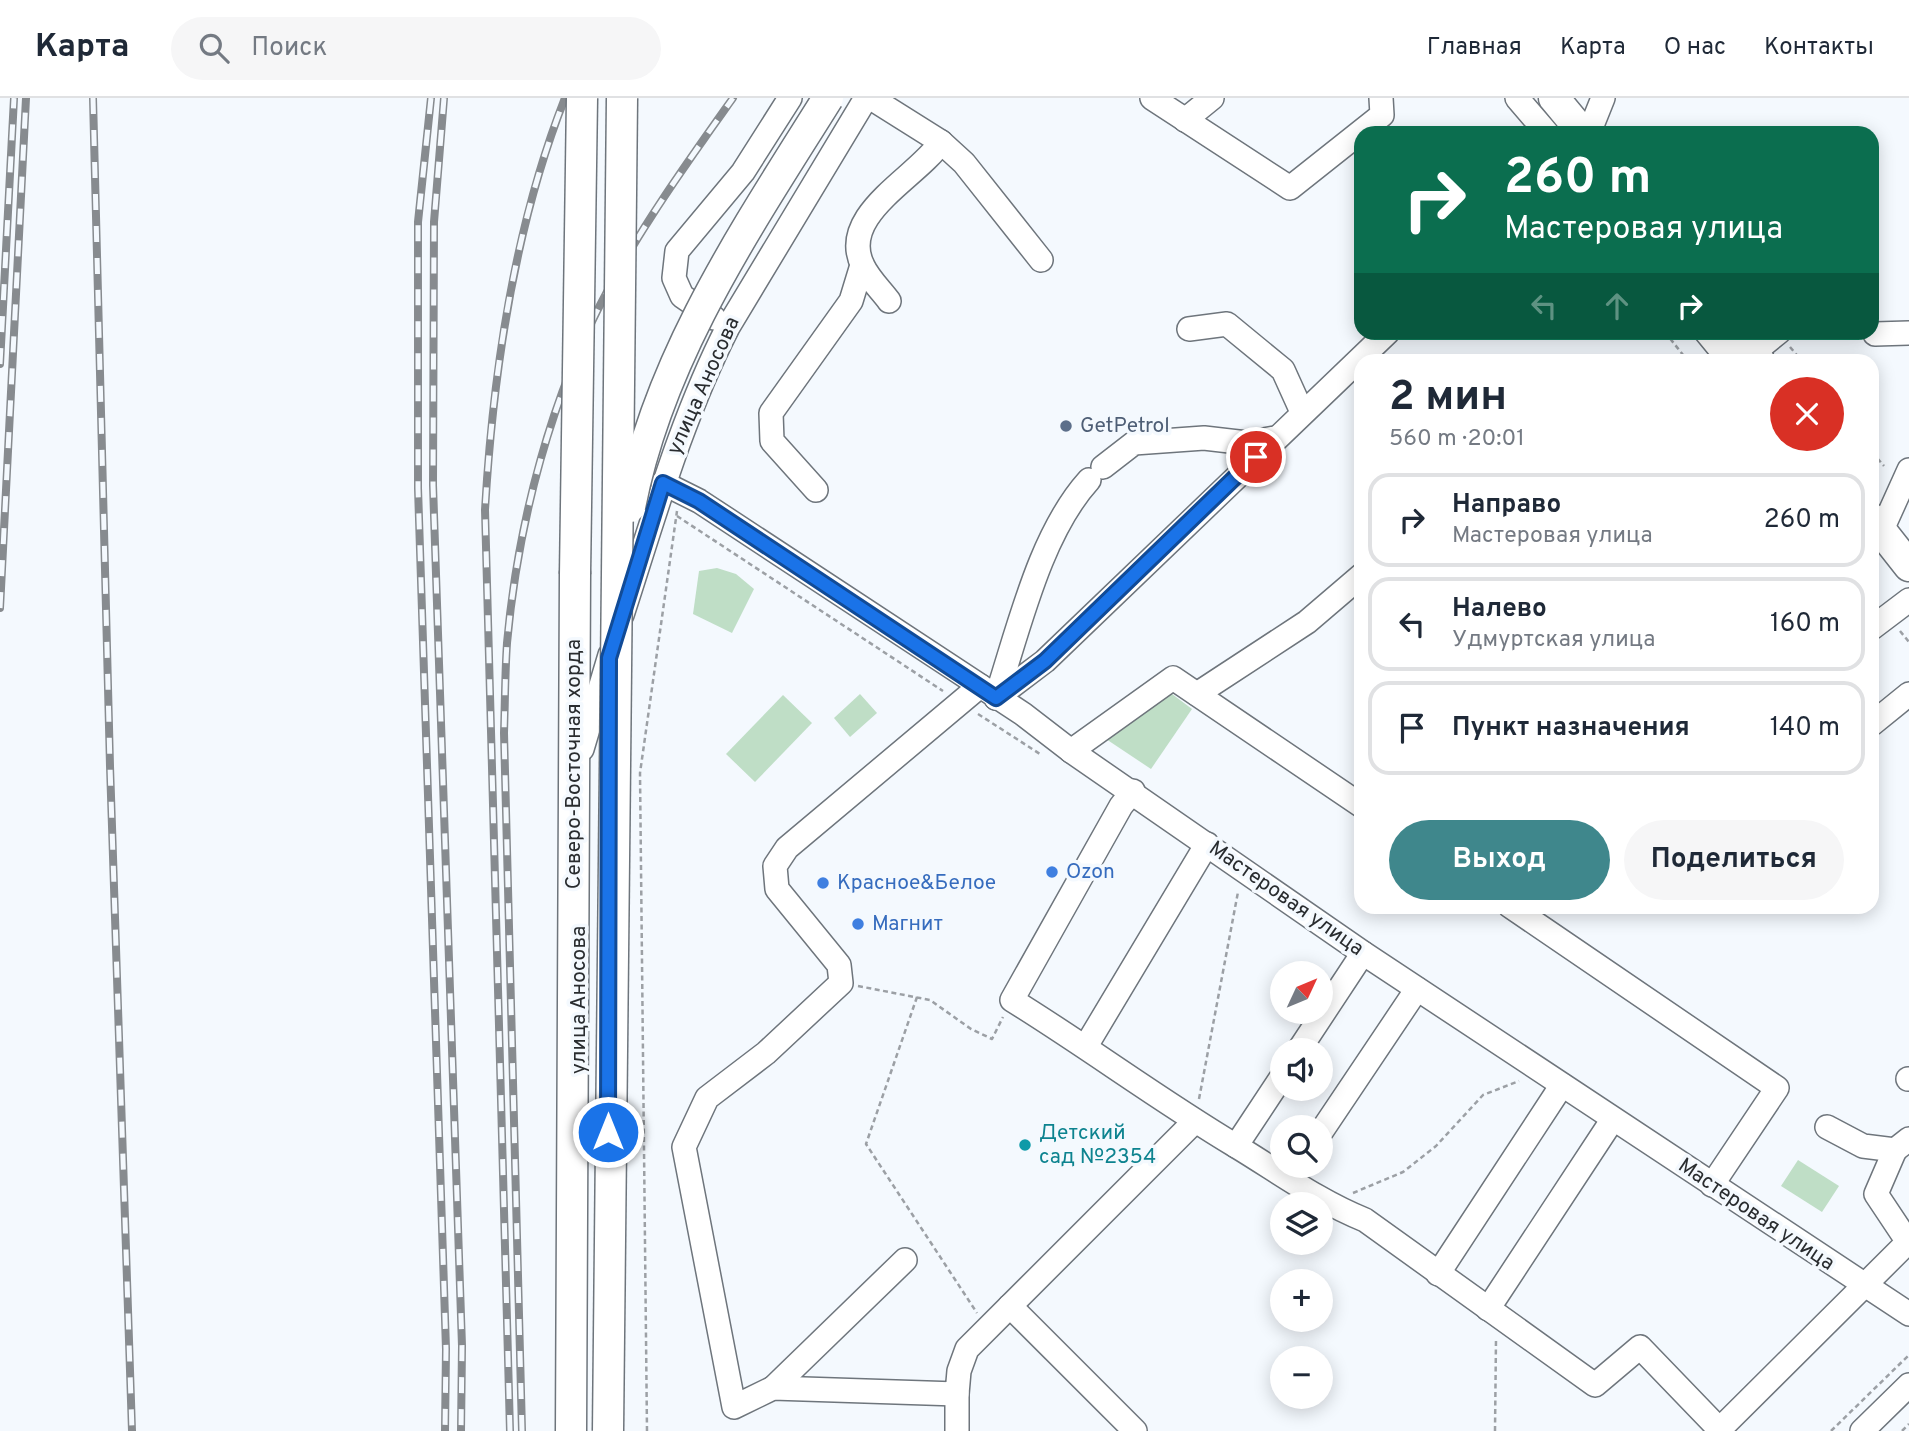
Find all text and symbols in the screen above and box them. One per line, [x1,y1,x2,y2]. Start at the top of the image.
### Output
search box [171,17,661,80]
text: Карта [35,27,129,69]
icon: search [195,29,233,67]
text: Поиск [251,32,327,65]
text: Главная [1427,33,1522,63]
text: Карта [1560,33,1626,63]
text: О нас [1664,33,1726,63]
text: Контакты [1764,33,1874,63]
text: 260 m [1504,149,1651,211]
icon: right [1389,154,1480,245]
text: Мастеровая улица [1504,210,1783,250]
icon: left [1525,287,1563,325]
icon: ahead [1598,287,1636,325]
icon: right [1671,287,1709,325]
street label: улица Аносова [661,313,747,459]
text: 2 мин [1389,372,1507,425]
button: close [1770,377,1844,451]
place label: GetPetrol [1080,413,1170,440]
marker: GetPetrol [1058,418,1074,434]
text: 560 m · 20:01 [1389,425,1525,454]
pin [1226,427,1286,487]
icon: arrive [1237,438,1275,476]
text: Направо [1452,489,1561,522]
icon: right [1393,501,1431,539]
text: 260 m [1764,504,1840,537]
text: Мастеровая улица [1452,522,1653,551]
text: Налево [1452,593,1547,626]
icon: left [1393,605,1431,643]
text: 160 m [1770,608,1840,641]
text: Удмуртская улица [1452,626,1655,655]
street label: Северо-Восточная хорда [561,639,588,889]
icon: arrive [1393,709,1431,747]
text: Пункт назначения [1452,712,1690,745]
text: 140 m [1770,712,1840,745]
button: Выход [1389,820,1610,900]
button: Поделиться [1624,820,1844,900]
street label: Мастеровая улица [1203,835,1369,963]
place label: Ozon [1066,859,1115,886]
marker: Ozon [1044,864,1060,880]
place label: Красное&Белое [837,870,996,897]
marker: Красное&Белое [815,875,831,891]
place label: Магнит [872,911,943,938]
marker: Магнит [850,916,866,932]
street label: улица Аносова [566,926,593,1074]
north arrow [1270,961,1334,1024]
map controls [1270,961,1333,1409]
button: sound [1270,1038,1333,1101]
position arrow [571,1095,645,1169]
button: search [1270,1115,1333,1178]
place label: Детский сад №2354 [1039,1120,1156,1171]
marker: Детский сад №2354 [1017,1137,1033,1153]
street label: Мастеровая улица [1673,1153,1839,1277]
button: layers [1270,1192,1333,1255]
button: + [1270,1269,1333,1332]
button: − [1270,1346,1333,1409]

